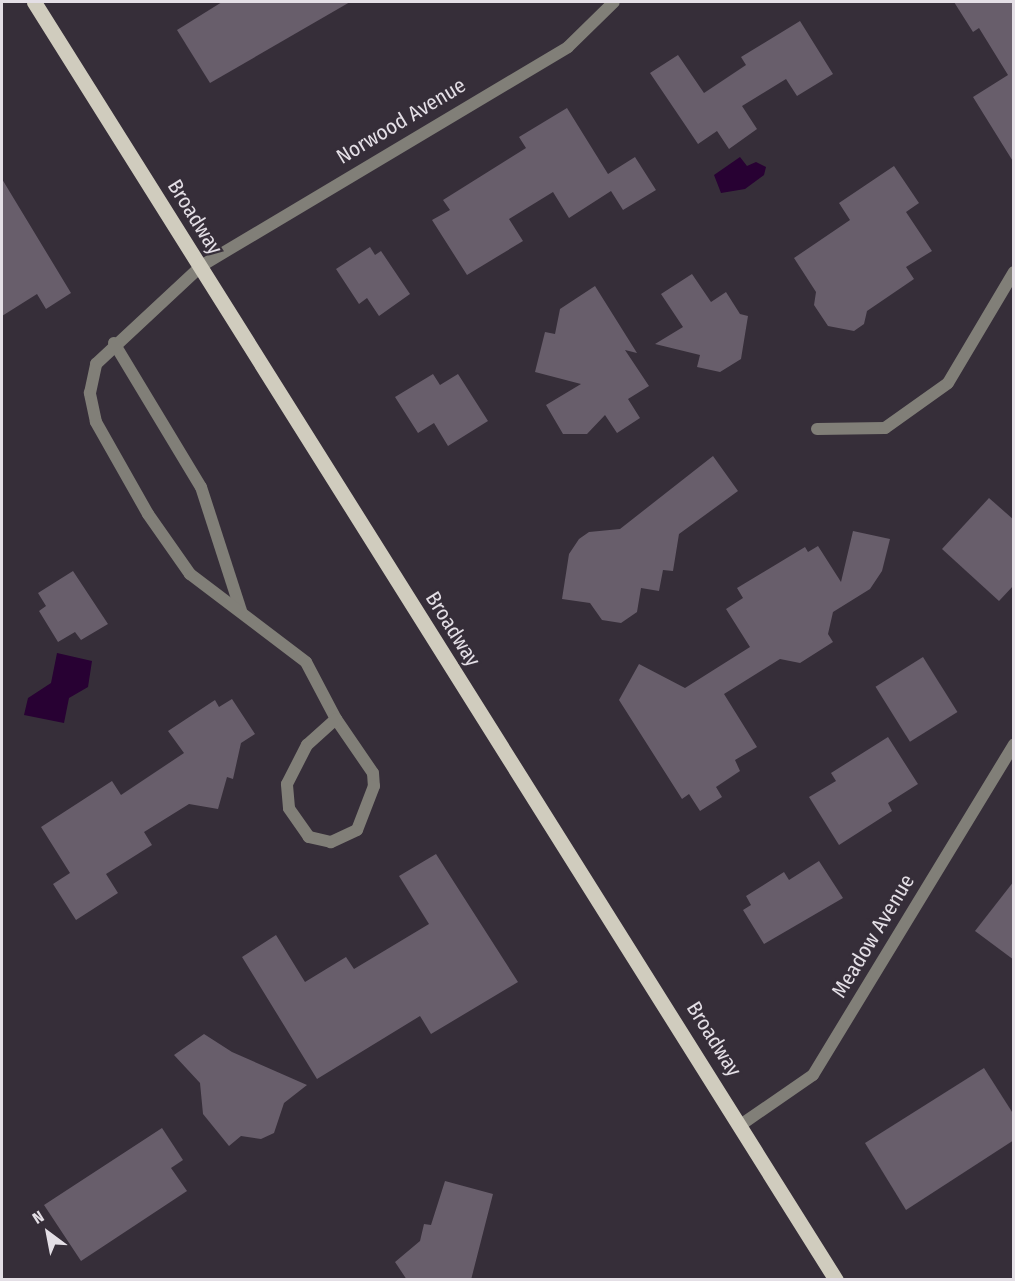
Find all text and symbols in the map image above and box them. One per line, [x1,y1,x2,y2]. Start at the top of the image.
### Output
street label: Norwood Avenue [332,73,470,169]
street label: Broadway [162,175,228,259]
street label: Broadway [420,587,486,671]
street label: Meadow Avenue [826,870,920,1002]
street label: Broadway [681,997,747,1081]
north arrow [18,1203,78,1263]
text: N [29,1207,47,1228]

